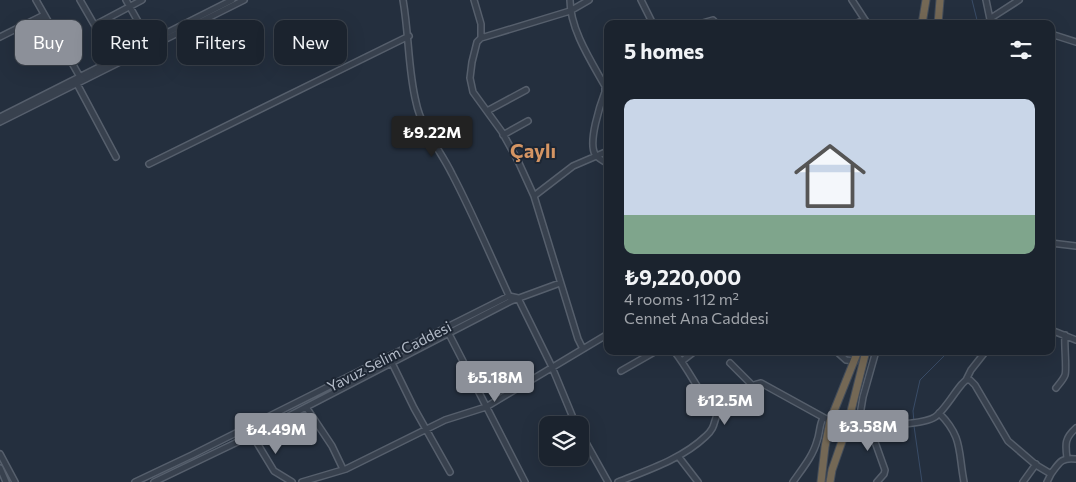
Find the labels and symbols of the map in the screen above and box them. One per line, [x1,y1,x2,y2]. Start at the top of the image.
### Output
pin: ₺9.22M [391,116,473,158]
district label: Çaylı [510,138,556,162]
street label: Yavuz Selim Caddesi [324,317,454,395]
pin: ₺5.18M [454,360,536,403]
pin: ₺12.5M [684,384,766,426]
pin: ₺3.58M [827,410,909,452]
pin: ₺4.49M [235,412,317,455]

